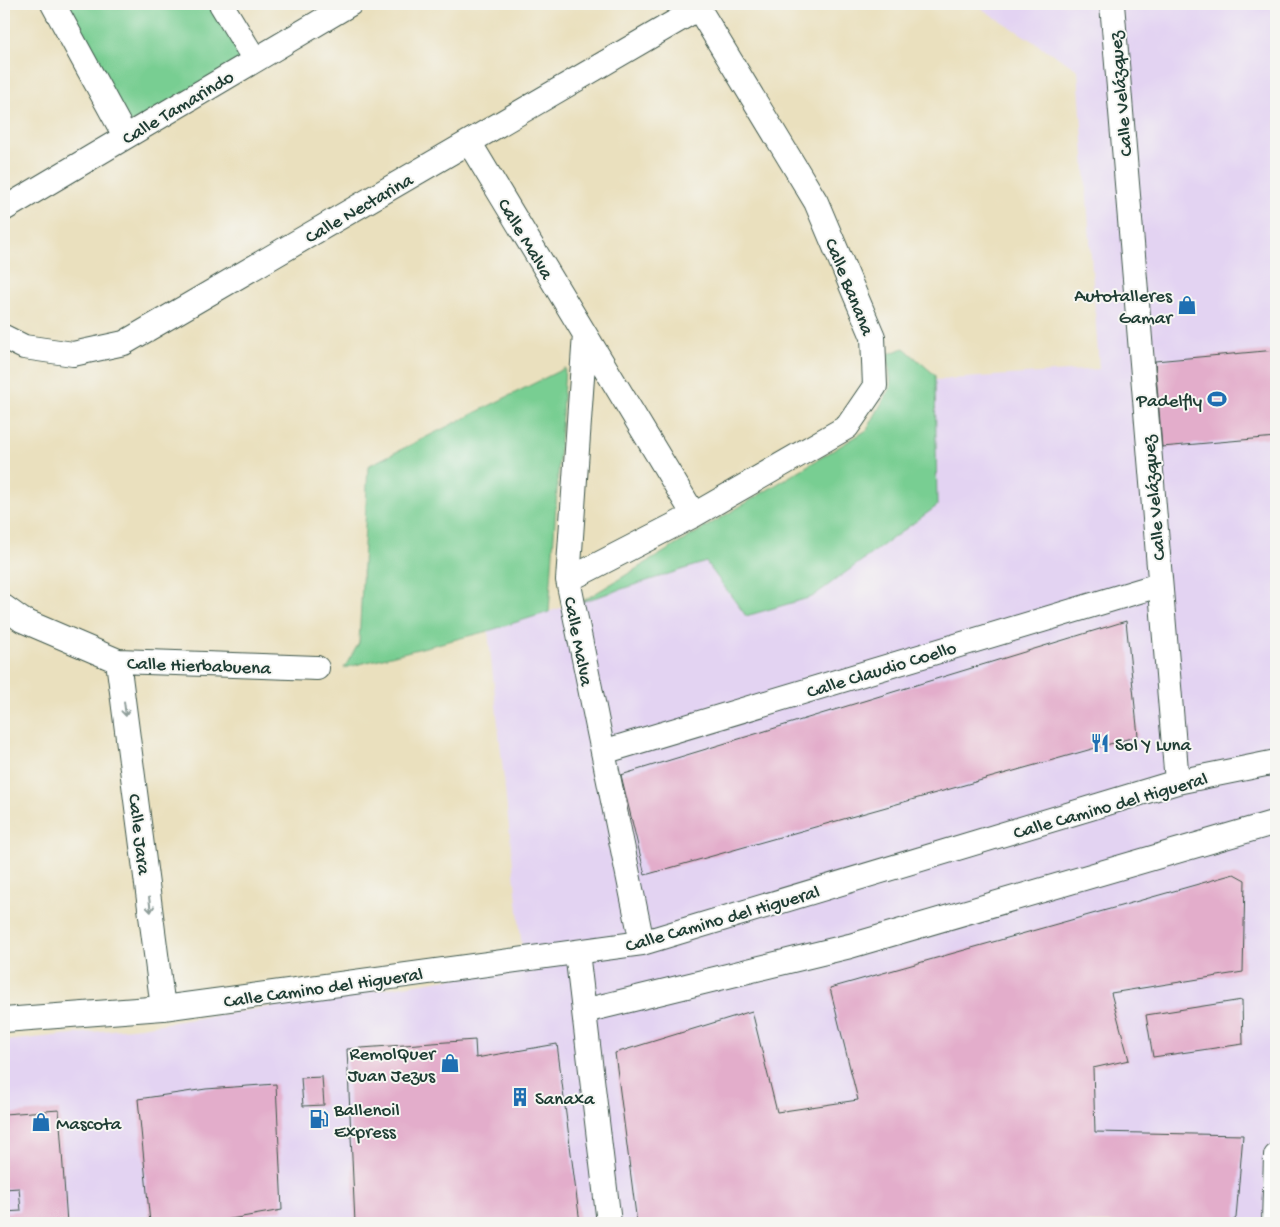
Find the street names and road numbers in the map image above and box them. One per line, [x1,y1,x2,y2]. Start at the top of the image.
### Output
street label: Calle Velázquez [1106,30,1139,157]
street label: Calle Tamarindo [119,67,239,151]
street label: Calle Nectarina [302,169,419,250]
street label: Calle Malva [491,195,558,286]
street label: Calle Banana [818,235,878,341]
street label: Calle Velázquez [1139,434,1172,561]
street label: Calle Malva [557,595,597,690]
street label: Calle Claudio Coello [804,638,960,705]
street label: Calle Hierbabuena [127,653,273,682]
street label: Calle Camino del Higueral [1011,769,1211,846]
street label: Calle Jara [121,793,154,878]
street label: Calle Camino del Higueral [623,882,823,959]
street label: Calle Camino del Higueral [222,964,425,1015]

